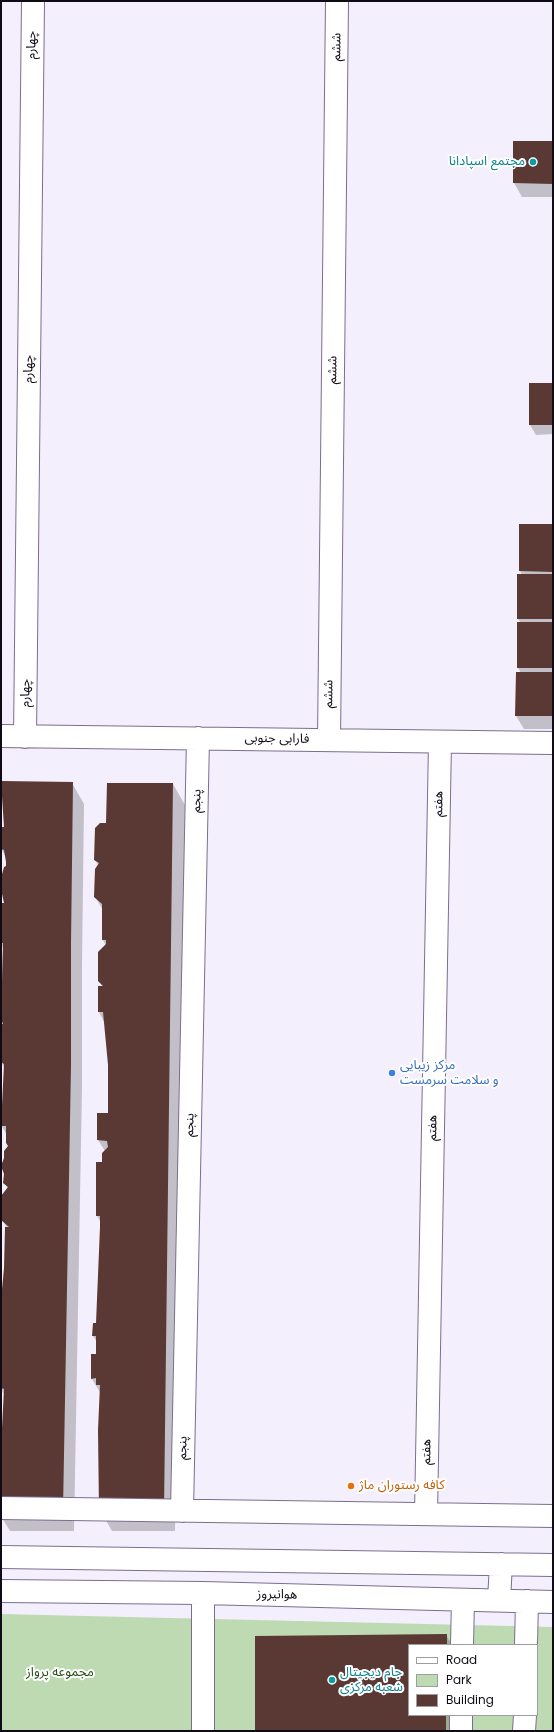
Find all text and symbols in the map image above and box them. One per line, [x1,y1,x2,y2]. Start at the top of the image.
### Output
street label: چهارم [24,31,40,59]
street label: ششم [329,33,345,61]
place label: مجتمع اسپادانا [449,154,525,170]
marker: مجتمع اسپادانا [528,157,538,167]
street label: چهارم [21,355,37,383]
street label: ششم [325,356,341,384]
street label: چهارم [18,679,34,707]
street label: ششم [321,680,337,708]
street label: فارابی جنوبی [244,731,310,747]
street label: پنجم [189,789,205,813]
street label: هفتم [431,791,447,817]
place label: مرکز زیبایی و سلامت سرمست [400,1058,499,1089]
marker: مرکز زیبایی و سلامت سرمست [387,1068,397,1078]
street label: پنجم [182,1113,198,1137]
street label: هفتم [425,1115,441,1141]
street label: پنجم [175,1436,191,1460]
street label: هفتم [419,1439,435,1465]
place label: کافه رستوران ماژ [359,1478,445,1494]
marker: کافه رستوران ماژ [346,1481,356,1491]
street label: هوانیروز [256,1587,298,1603]
legend [408,1644,538,1716]
text: Road [446,1651,477,1668]
park label: مجموعه پرواز [26,1665,94,1681]
place label: جام دیجیتال شعبه مرکزی [340,1665,403,1696]
text: Park [446,1671,472,1688]
marker: جام دیجیتال شعبه مرکزی [327,1675,337,1685]
text: Building [446,1691,494,1708]

